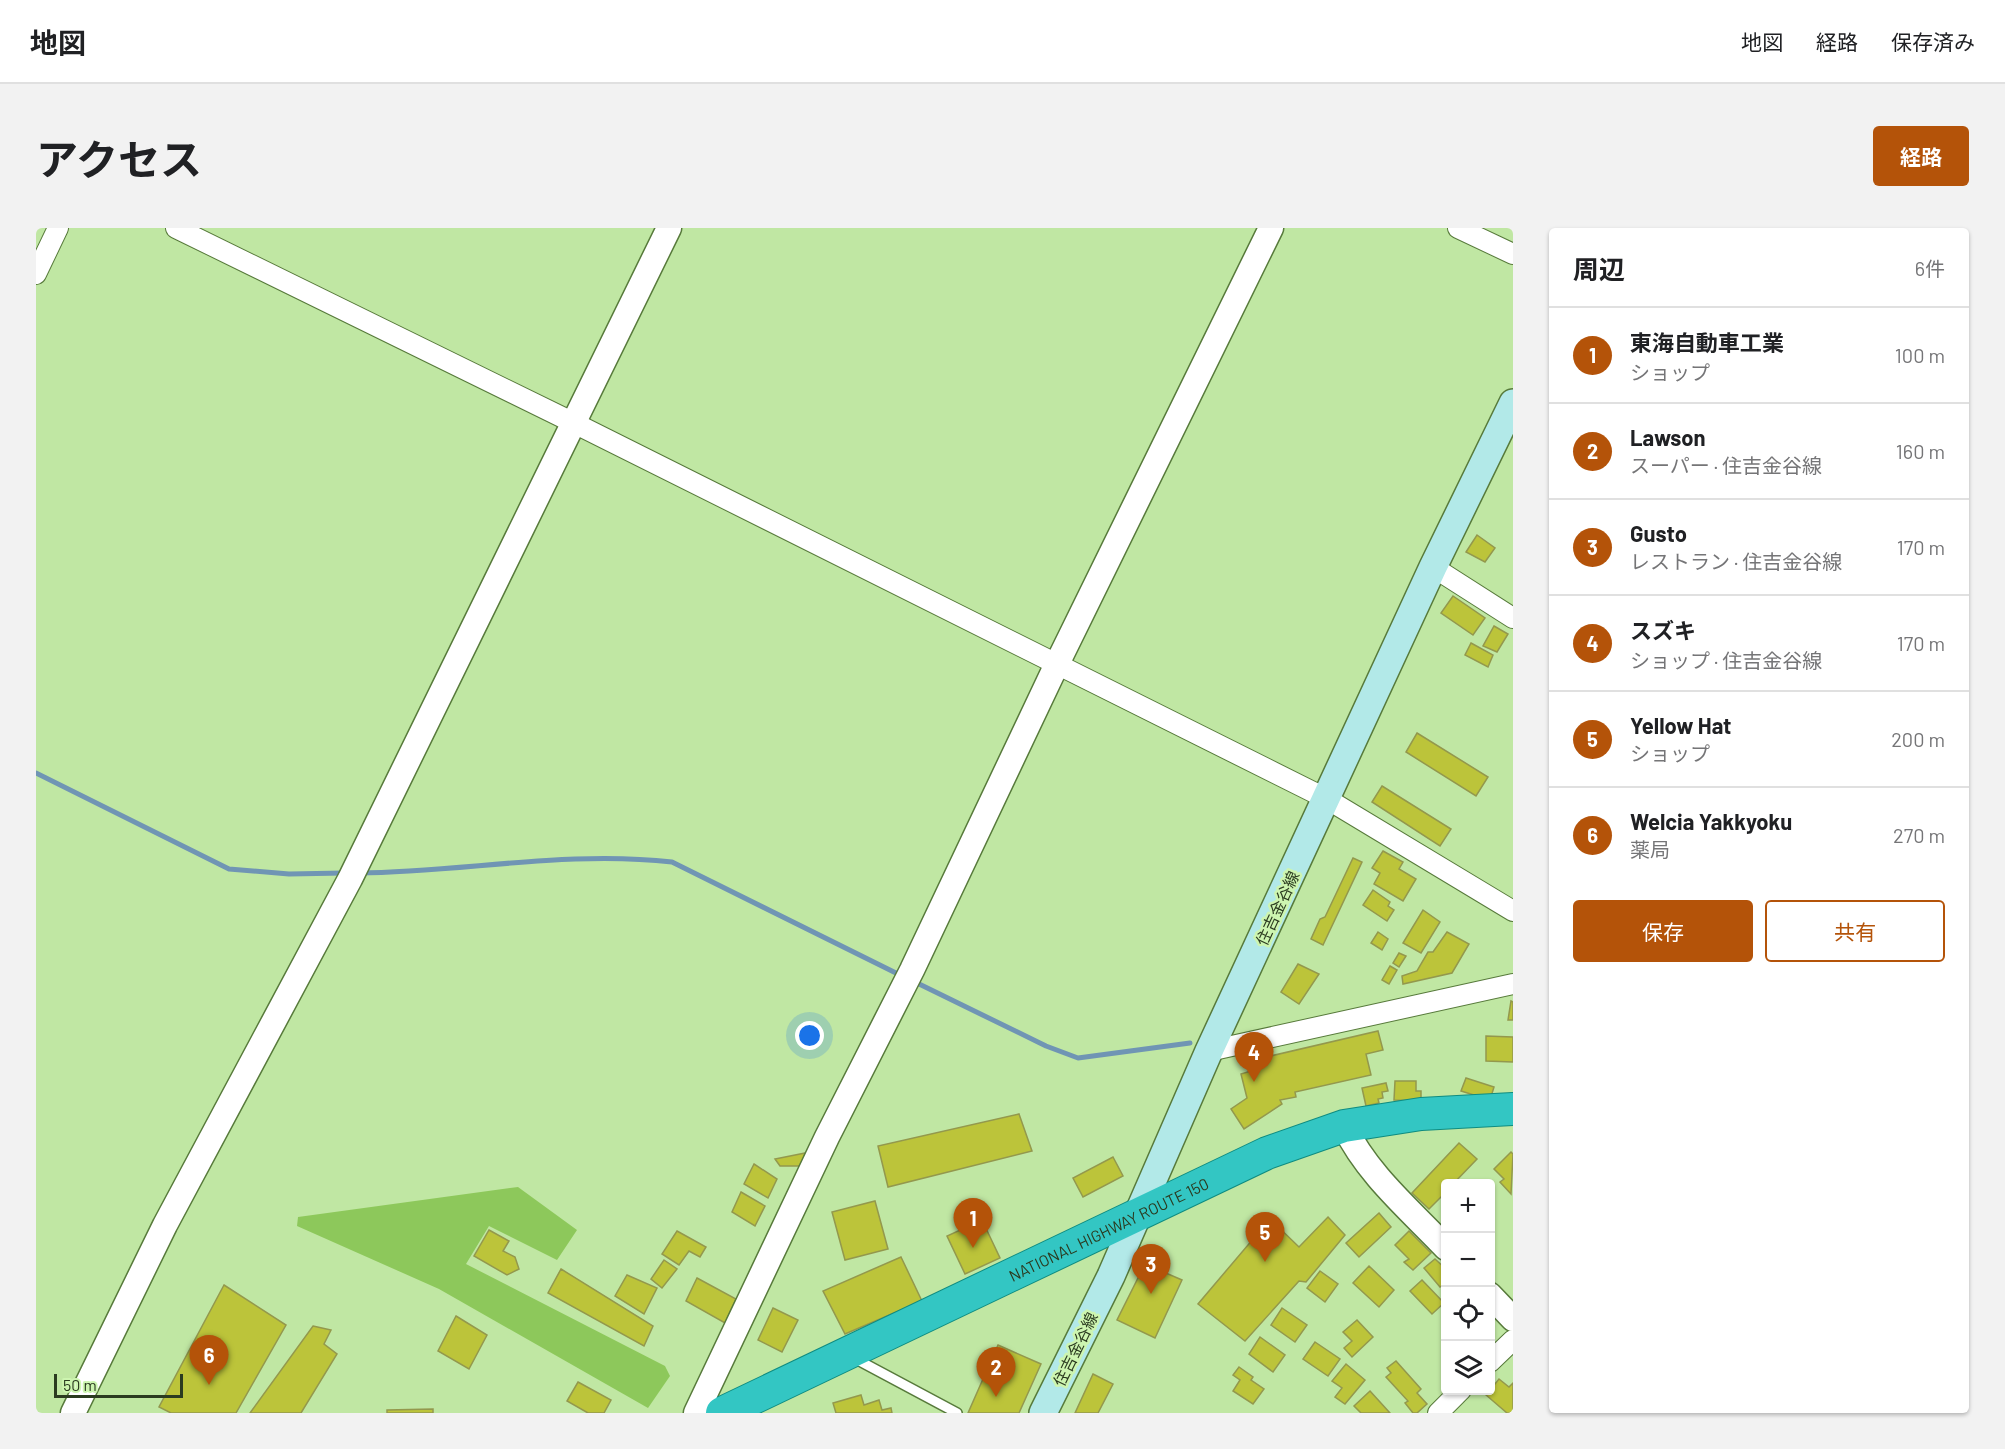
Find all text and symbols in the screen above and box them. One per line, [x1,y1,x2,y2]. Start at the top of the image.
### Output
text: 地図 [30,25,86,59]
text: 地図 [1741,29,1783,54]
text: 経路 [1816,29,1858,54]
text: 保存済み [1891,29,1975,54]
button: 経路 [1873,126,1969,186]
text: アクセス [36,133,202,183]
text: 周辺 [1573,253,1625,284]
text: 6件 [1915,256,1945,280]
text: 東海自動車工業 [1630,329,1784,355]
text: 1 [1589,343,1596,367]
text: 100 m [1895,343,1945,367]
text: ショップ [1630,360,1710,384]
text: Lawson [1630,424,1706,450]
text: 2 [1587,439,1598,463]
text: 160 m [1896,439,1945,463]
text: スーパー · 住吉金谷線 [1630,453,1822,477]
text: Gusto [1630,520,1687,546]
text: 3 [1587,535,1598,559]
text: 170 m [1897,535,1945,559]
text: レストラン · 住吉金谷線 [1630,549,1842,573]
text: スズキ [1630,617,1696,643]
text: 4 [1586,631,1599,655]
text: 170 m [1897,631,1945,655]
text: ショップ · 住吉金谷線 [1630,648,1822,672]
text: Yellow Hat [1630,712,1731,738]
text: 5 [1587,727,1598,751]
text: 200 m [1891,727,1945,751]
text: ショップ [1630,741,1710,765]
text: Welcia Yakkyoku [1630,808,1792,834]
text: 6 [1587,823,1598,847]
text: 270 m [1893,823,1945,847]
text: 薬局 [1630,837,1670,861]
street label: 住吉金谷線 [1251,868,1303,948]
button: 保存 [1573,900,1753,962]
button: 共有 [1765,900,1945,962]
your location [795,1021,824,1050]
pin: 4 [1234,1032,1274,1082]
street label: NATIONAL HIGHWAY ROUTE 150 [1005,1173,1211,1284]
map controls [1441,1179,1495,1395]
button: + [1441,1179,1495,1233]
pin: 1 [954,1198,992,1248]
pin: 5 [1246,1212,1284,1262]
button: − [1441,1233,1495,1287]
pin: 3 [1132,1244,1170,1294]
button: locate [1441,1287,1495,1341]
street label: 住吉金谷線 [1049,1309,1101,1389]
pin: 6 [190,1336,228,1385]
button: layers [1441,1341,1495,1395]
pin: 2 [976,1348,1016,1397]
scale bar [54,1371,183,1398]
text: 50 m [63,1375,97,1394]

